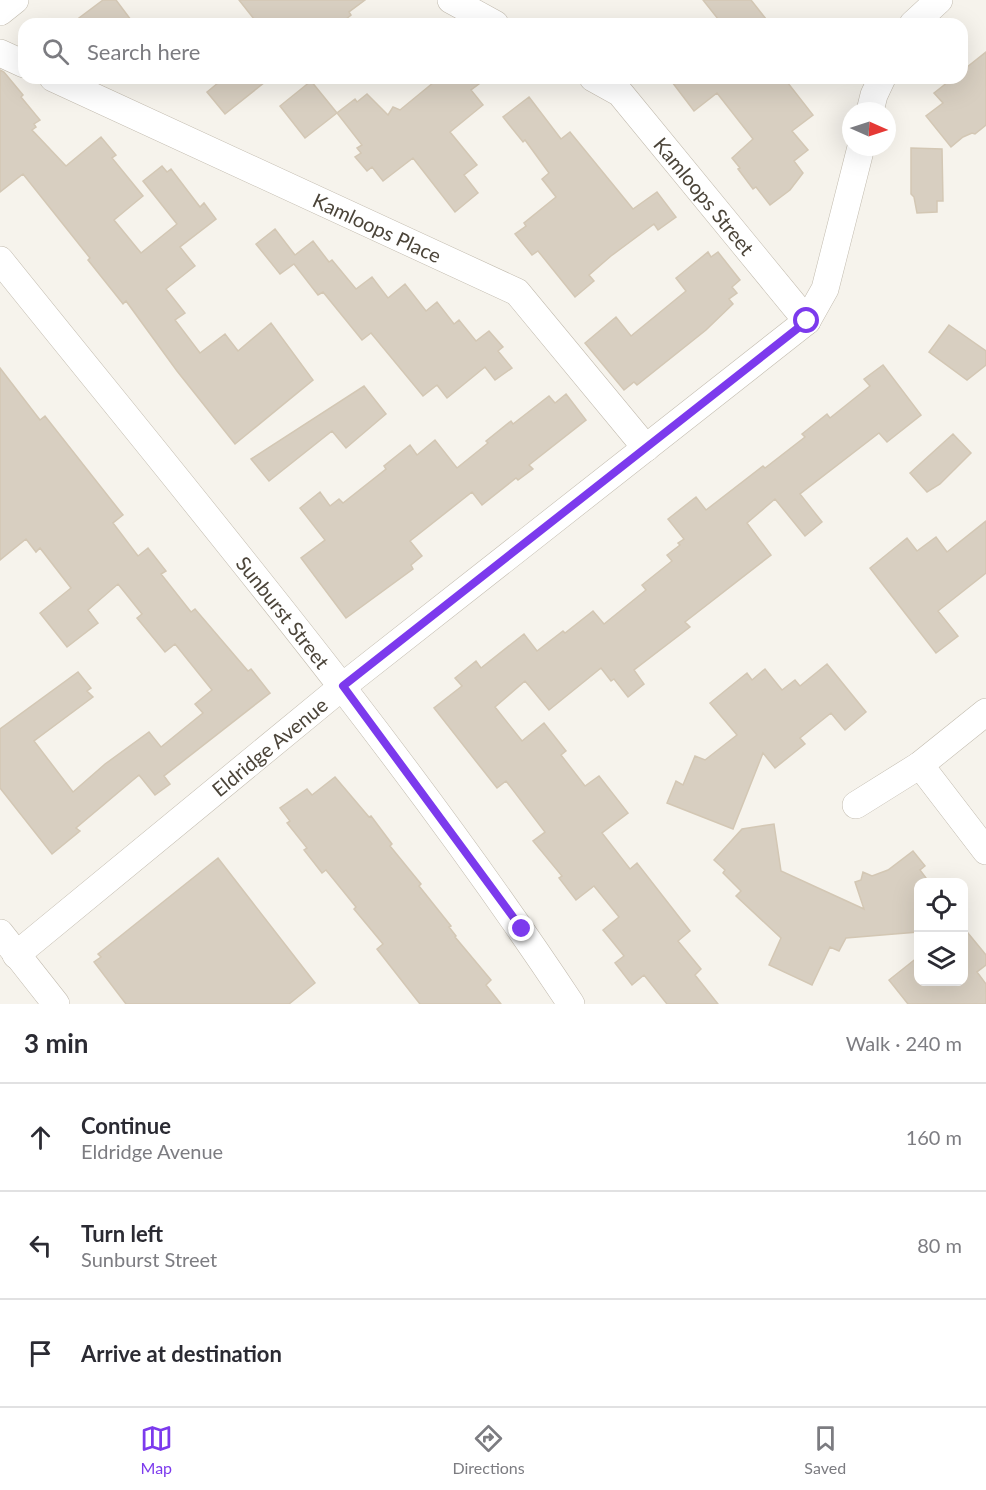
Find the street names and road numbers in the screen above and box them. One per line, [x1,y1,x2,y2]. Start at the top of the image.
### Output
street label: Kamloops Street [649,132,760,259]
street label: Kamloops Place [309,188,445,267]
street label: Sunburst Street [232,551,335,673]
street label: Eldridge Avenue [207,692,332,801]

